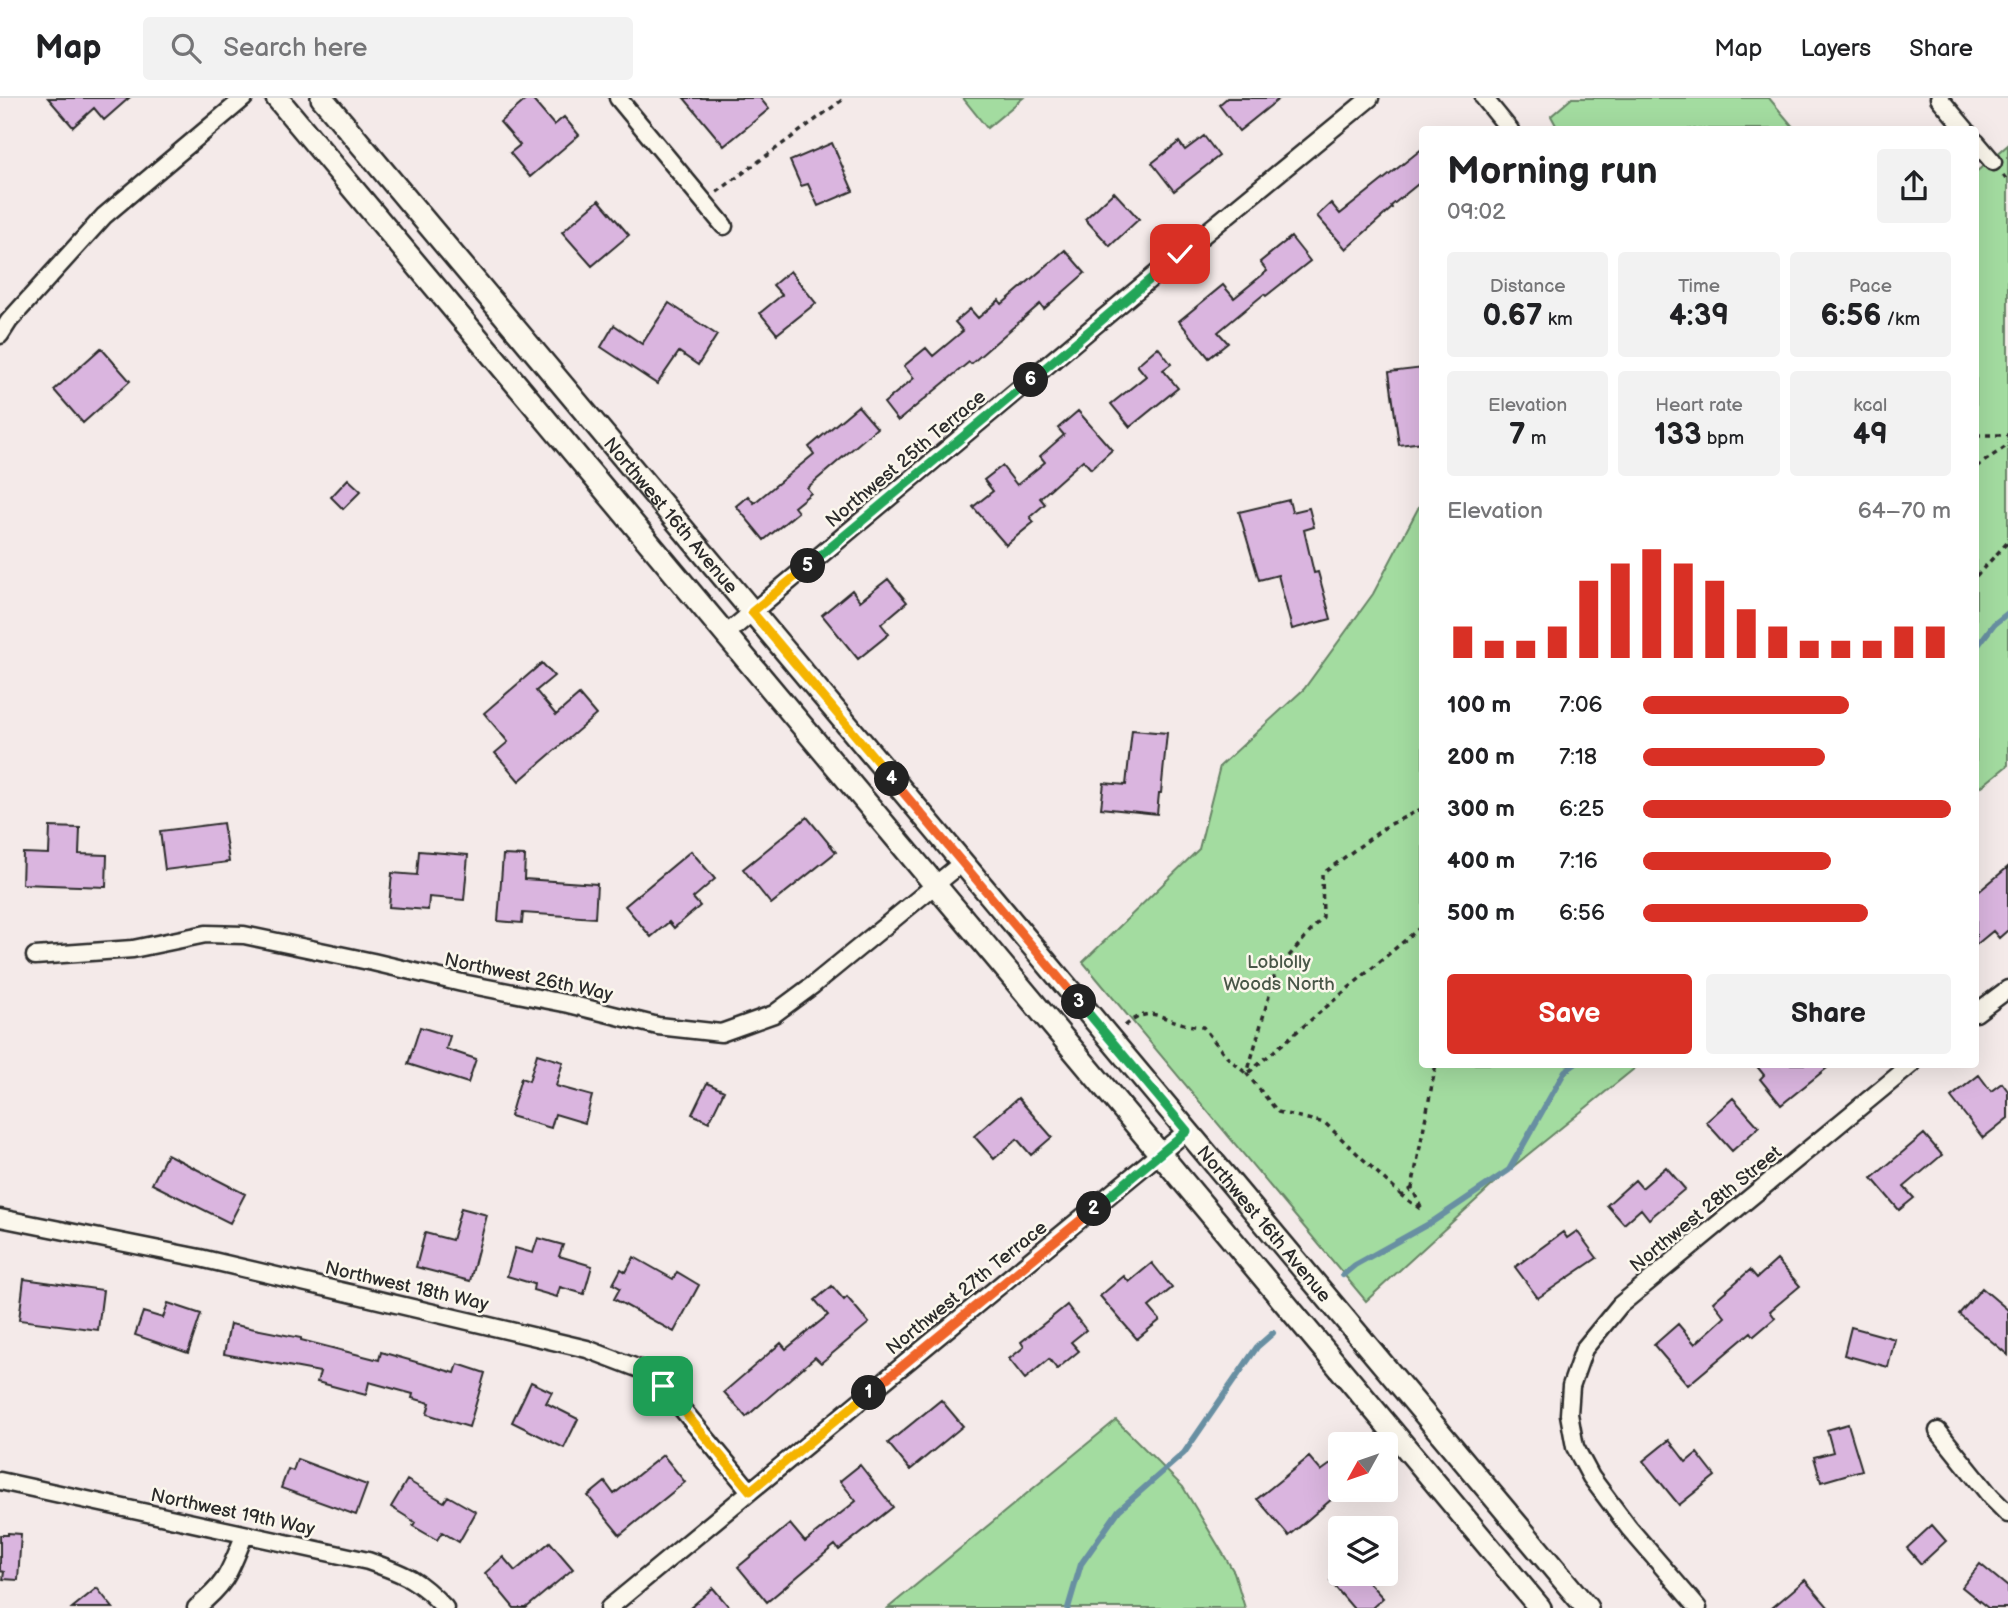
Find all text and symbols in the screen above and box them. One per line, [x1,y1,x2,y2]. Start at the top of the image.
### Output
search box [143,17,633,80]
text: Map [35,28,101,68]
icon: search [167,29,205,67]
text: Search here [223,33,367,64]
text: Map [1714,34,1762,63]
text: Layers [1800,34,1871,63]
text: Share [1909,34,1973,63]
text: Morning run [1447,149,1658,194]
button: share [1877,149,1951,223]
text: 09:02 [1447,198,1506,226]
pin [1150,224,1210,284]
icon: check [1161,235,1199,273]
text: Distance [1490,275,1566,298]
text: Time [1678,275,1720,298]
text: Pace [1849,275,1892,298]
text: 0.67 [1483,298,1543,334]
text: 4:39 [1669,298,1729,334]
text: 6:56 [1821,298,1881,334]
text: km [1543,308,1573,331]
text: /km [1881,308,1920,331]
pin: 6 [1014,362,1048,398]
text: 6 [1025,368,1036,391]
street label: Northwest 25th Terrace [821,385,991,533]
text: Elevation [1488,394,1567,417]
text: Heart rate [1655,394,1743,417]
text: kcal [1853,394,1887,417]
text: 7 [1509,417,1526,453]
text: 133 [1654,417,1702,453]
text: 49 [1853,417,1888,453]
text: m [1526,427,1546,450]
text: bpm [1702,427,1744,450]
street label: Northwest 16th Avenue [598,433,742,599]
text: Elevation [1447,497,1543,525]
text: 64–70 m [1858,497,1951,525]
pin: 5 [790,548,826,584]
text: 5 [802,554,813,577]
text: 100 m [1447,691,1511,719]
text: 7:06 [1559,691,1603,719]
text: 200 m [1447,743,1515,771]
text: 7:18 [1559,743,1597,771]
pin: 4 [874,762,910,796]
text: 4 [886,767,897,790]
text: 300 m [1447,795,1515,823]
text: 6:25 [1559,795,1604,823]
text: 400 m [1447,847,1515,875]
text: 7:16 [1559,847,1598,875]
text: 500 m [1447,899,1515,927]
text: 6:56 [1559,899,1605,927]
street label: Northwest 26th Way [442,948,615,1007]
park label: Loblolly Woods North [1223,951,1335,996]
button: Save [1447,974,1692,1054]
button: Share [1706,974,1951,1054]
pin: 3 [1062,984,1096,1020]
text: 3 [1073,990,1084,1013]
street label: Northwest 16th Avenue [1192,1141,1336,1307]
street label: Northwest 28th Street [1626,1141,1786,1277]
pin: 2 [1076,1192,1112,1226]
text: 2 [1088,1197,1099,1220]
street label: Northwest 27th Terrace [882,1216,1052,1360]
street label: Northwest 18th Way [323,1256,491,1317]
pin [633,1356,693,1416]
icon: arrive [644,1367,682,1405]
pin: 1 [852,1376,886,1410]
text: 1 [865,1381,873,1404]
north arrow [1328,1432,1398,1502]
map controls [1328,1432,1398,1586]
street label: Northwest 19th Way [149,1484,317,1541]
button: layers [1328,1516,1398,1586]

